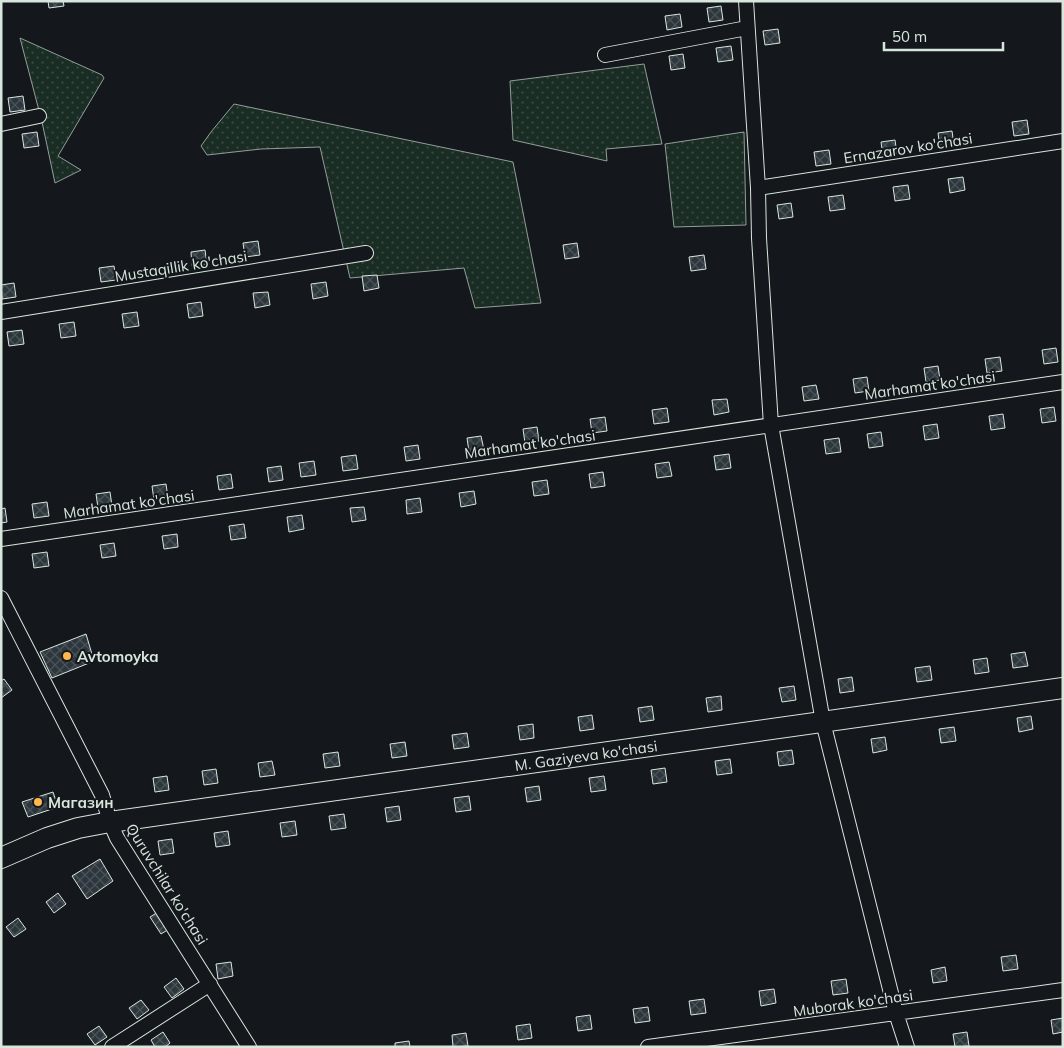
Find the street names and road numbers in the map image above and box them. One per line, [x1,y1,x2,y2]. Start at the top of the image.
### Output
street label: Ernazarov ko'chasi [842,128,974,168]
street label: Mustaqillik ko'chasi [113,246,249,286]
street label: Marhamat ko'chasi [863,366,997,404]
street label: Marhamat ko'chasi [463,425,597,463]
street label: Marhamat ko'chasi [62,485,196,523]
street label: M. Gaziyeva ko'chasi [513,736,659,775]
street label: Quruvchilar ko'chasi [122,820,212,948]
street label: Muborak ko'chasi [792,985,914,1021]

